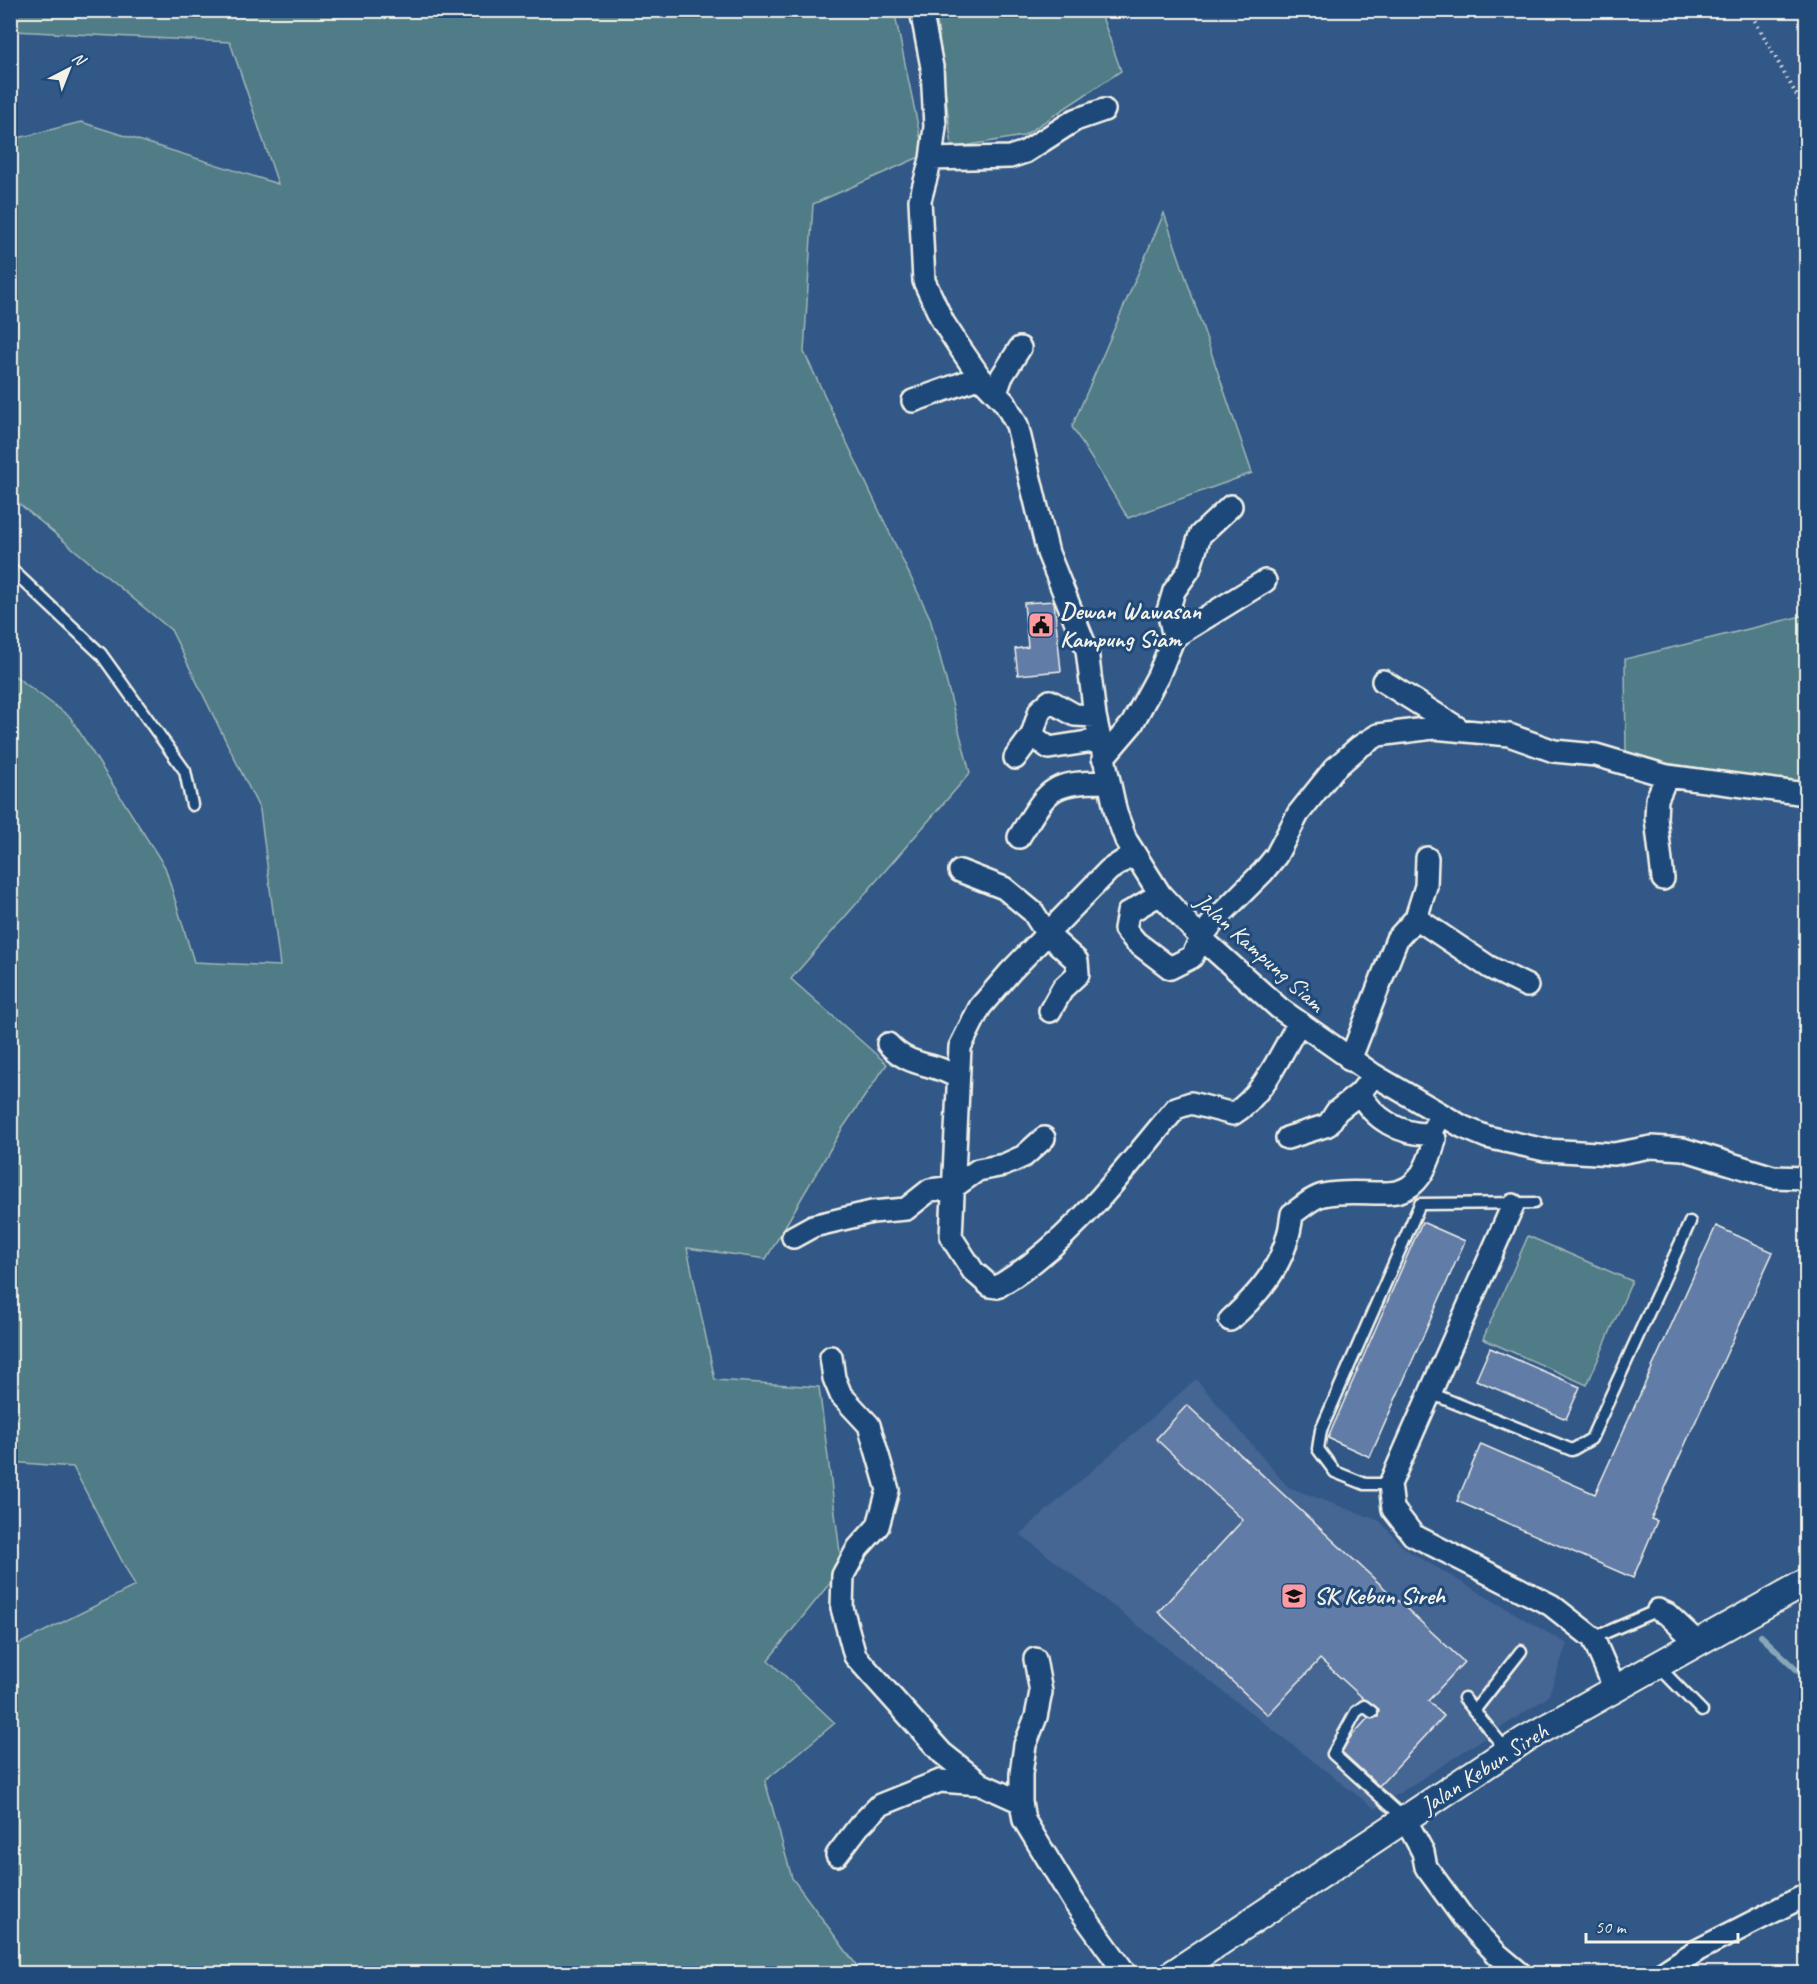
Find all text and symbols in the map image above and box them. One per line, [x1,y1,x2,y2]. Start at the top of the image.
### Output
north arrow [39,39,99,99]
text: N [68,48,91,71]
place label: Dewan Wawasan Kampung Siam [1060,596,1202,654]
public building icon: Dewan Wawasan Kampung Siam [1026,610,1056,640]
street label: Jalan Kampung Siam [1188,885,1333,1020]
school or university icon: SK Kebun Sireh [1279,1581,1309,1611]
place label: SK Kebun Sireh [1314,1581,1447,1611]
street label: Jalan Kebun Sireh [1414,1715,1554,1821]
scale bar [1586,1906,1738,1944]
text: 50 m [1595,1916,1628,1938]

